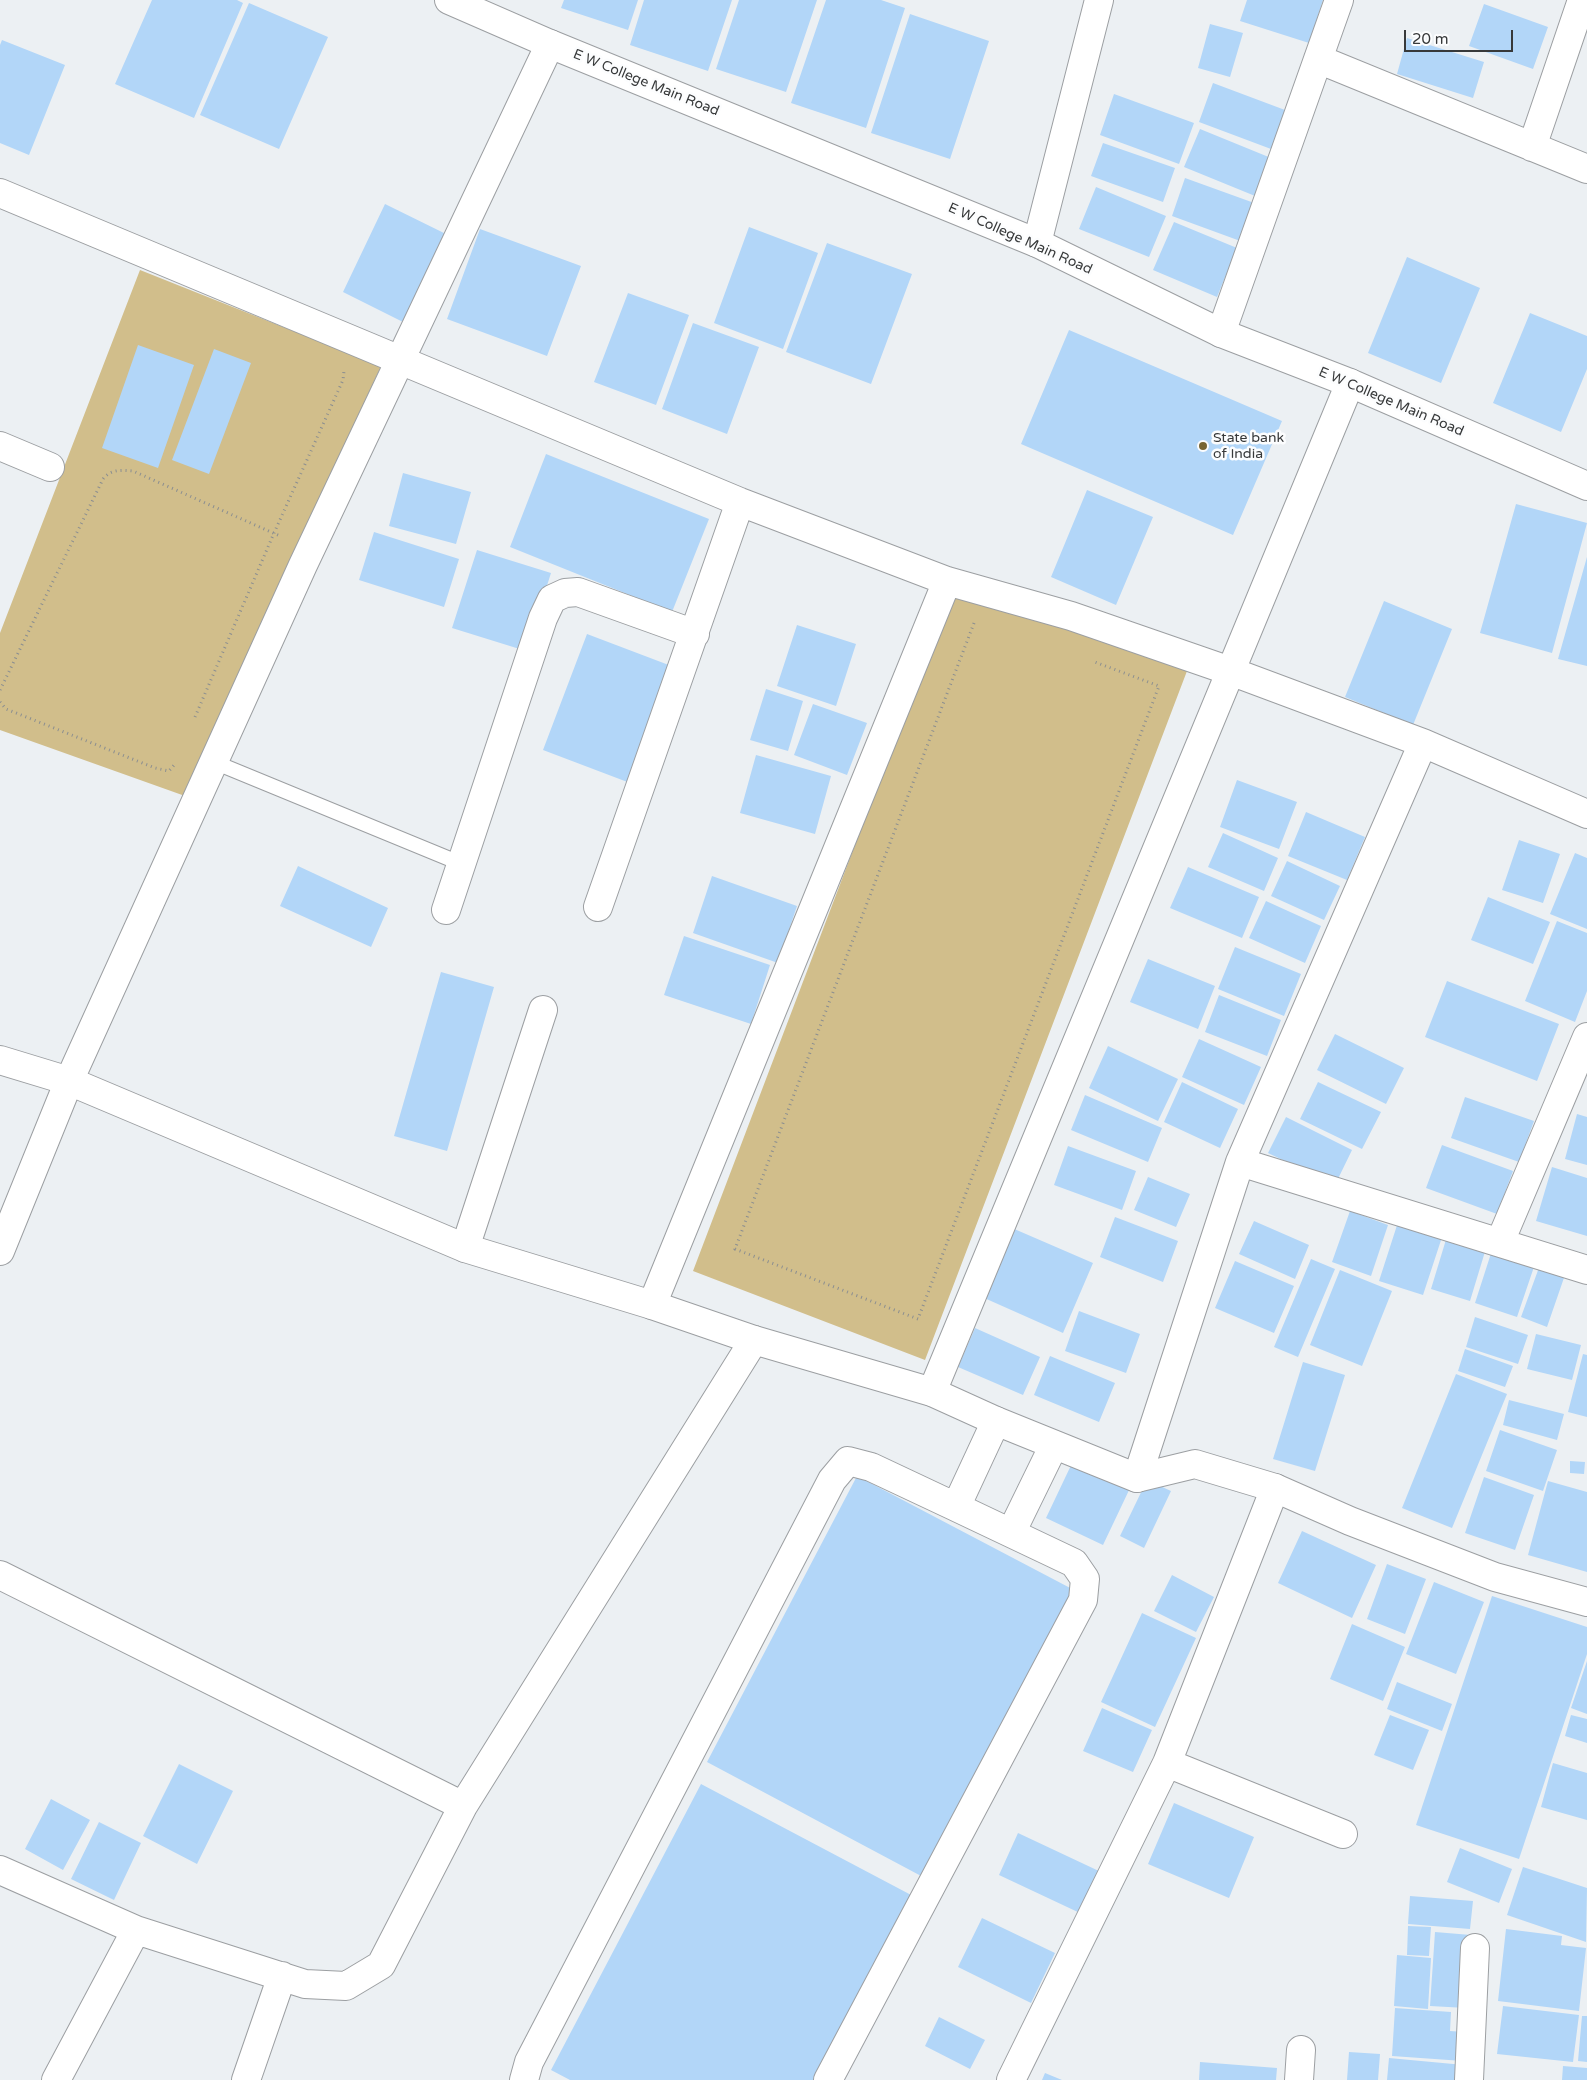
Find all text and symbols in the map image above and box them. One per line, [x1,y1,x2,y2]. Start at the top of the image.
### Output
scale bar [1407,20,1516,52]
text: 20 m [1412,30,1449,48]
street label: E W College Main Road [571,46,721,120]
street label: E W College Main Road [945,200,1095,278]
street label: E W College Main Road [1316,364,1466,440]
place label: State bank of India [1213,430,1284,462]
marker: State bank of India [1197,440,1209,452]

